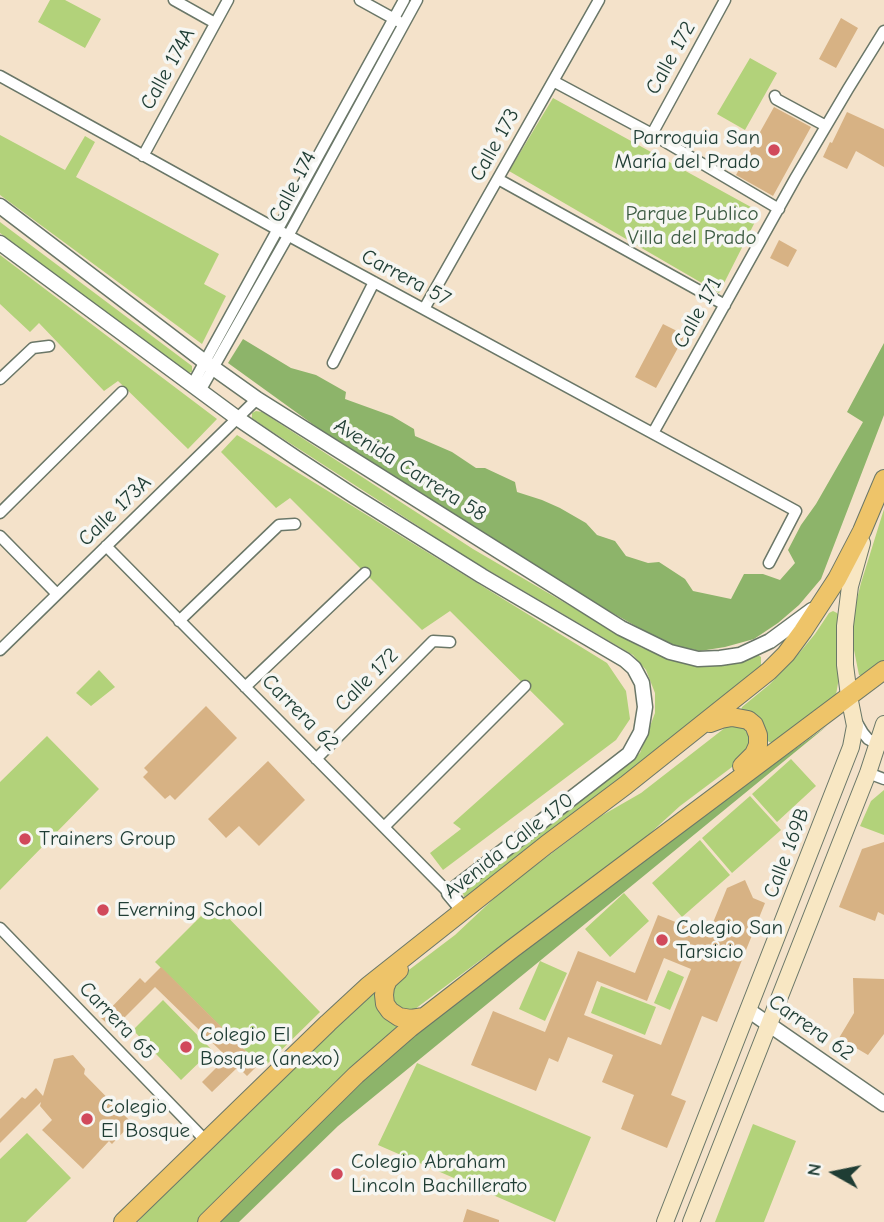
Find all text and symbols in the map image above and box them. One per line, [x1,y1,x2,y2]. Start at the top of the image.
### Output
street label: Calle 172 [641,17,701,99]
street label: Calle 174A [135,24,201,114]
street label: Calle 173 [465,104,525,186]
place label: Parroquia San María del Prado [615,125,760,175]
marker: Parroquia San María del Prado [766,142,782,158]
street label: Calle 174 [264,147,322,227]
park label: Parque Publico Villa del Prado [625,201,759,251]
street label: Carrera 57 [357,244,455,312]
street label: Calle 171 [668,273,728,353]
street label: Avenida Carrera 58 [329,413,491,527]
street label: Calle 173A [73,470,157,552]
street label: Calle 172 [330,643,404,717]
street label: Carrera 62 [256,669,344,757]
street label: Avenida Calle 170 [439,787,579,905]
street label: Calle 169B [758,804,816,902]
place label: Trainers Group [39,826,176,852]
marker: Trainers Group [17,831,33,847]
place label: Everning School [117,897,263,923]
marker: Everning School [95,902,111,918]
place label: Colegio San Tarsicio [676,915,783,965]
marker: Colegio San Tarsicio [654,932,670,948]
street label: Carrera 65 [74,977,160,1065]
street label: Carrera 62 [763,989,859,1067]
place label: Colegio El Bosque (anexo) [200,1022,340,1072]
marker: Colegio El Bosque (anexo) [178,1039,194,1055]
place label: Colegio El Bosque [101,1094,190,1144]
marker: Colegio El Bosque [79,1111,95,1127]
north arrow [800,1138,870,1208]
place label: Colegio Abraham Lincoln Bachillerato [351,1149,527,1199]
text: N [802,1162,826,1178]
marker: Colegio Abraham Lincoln Bachillerato [329,1166,345,1182]

